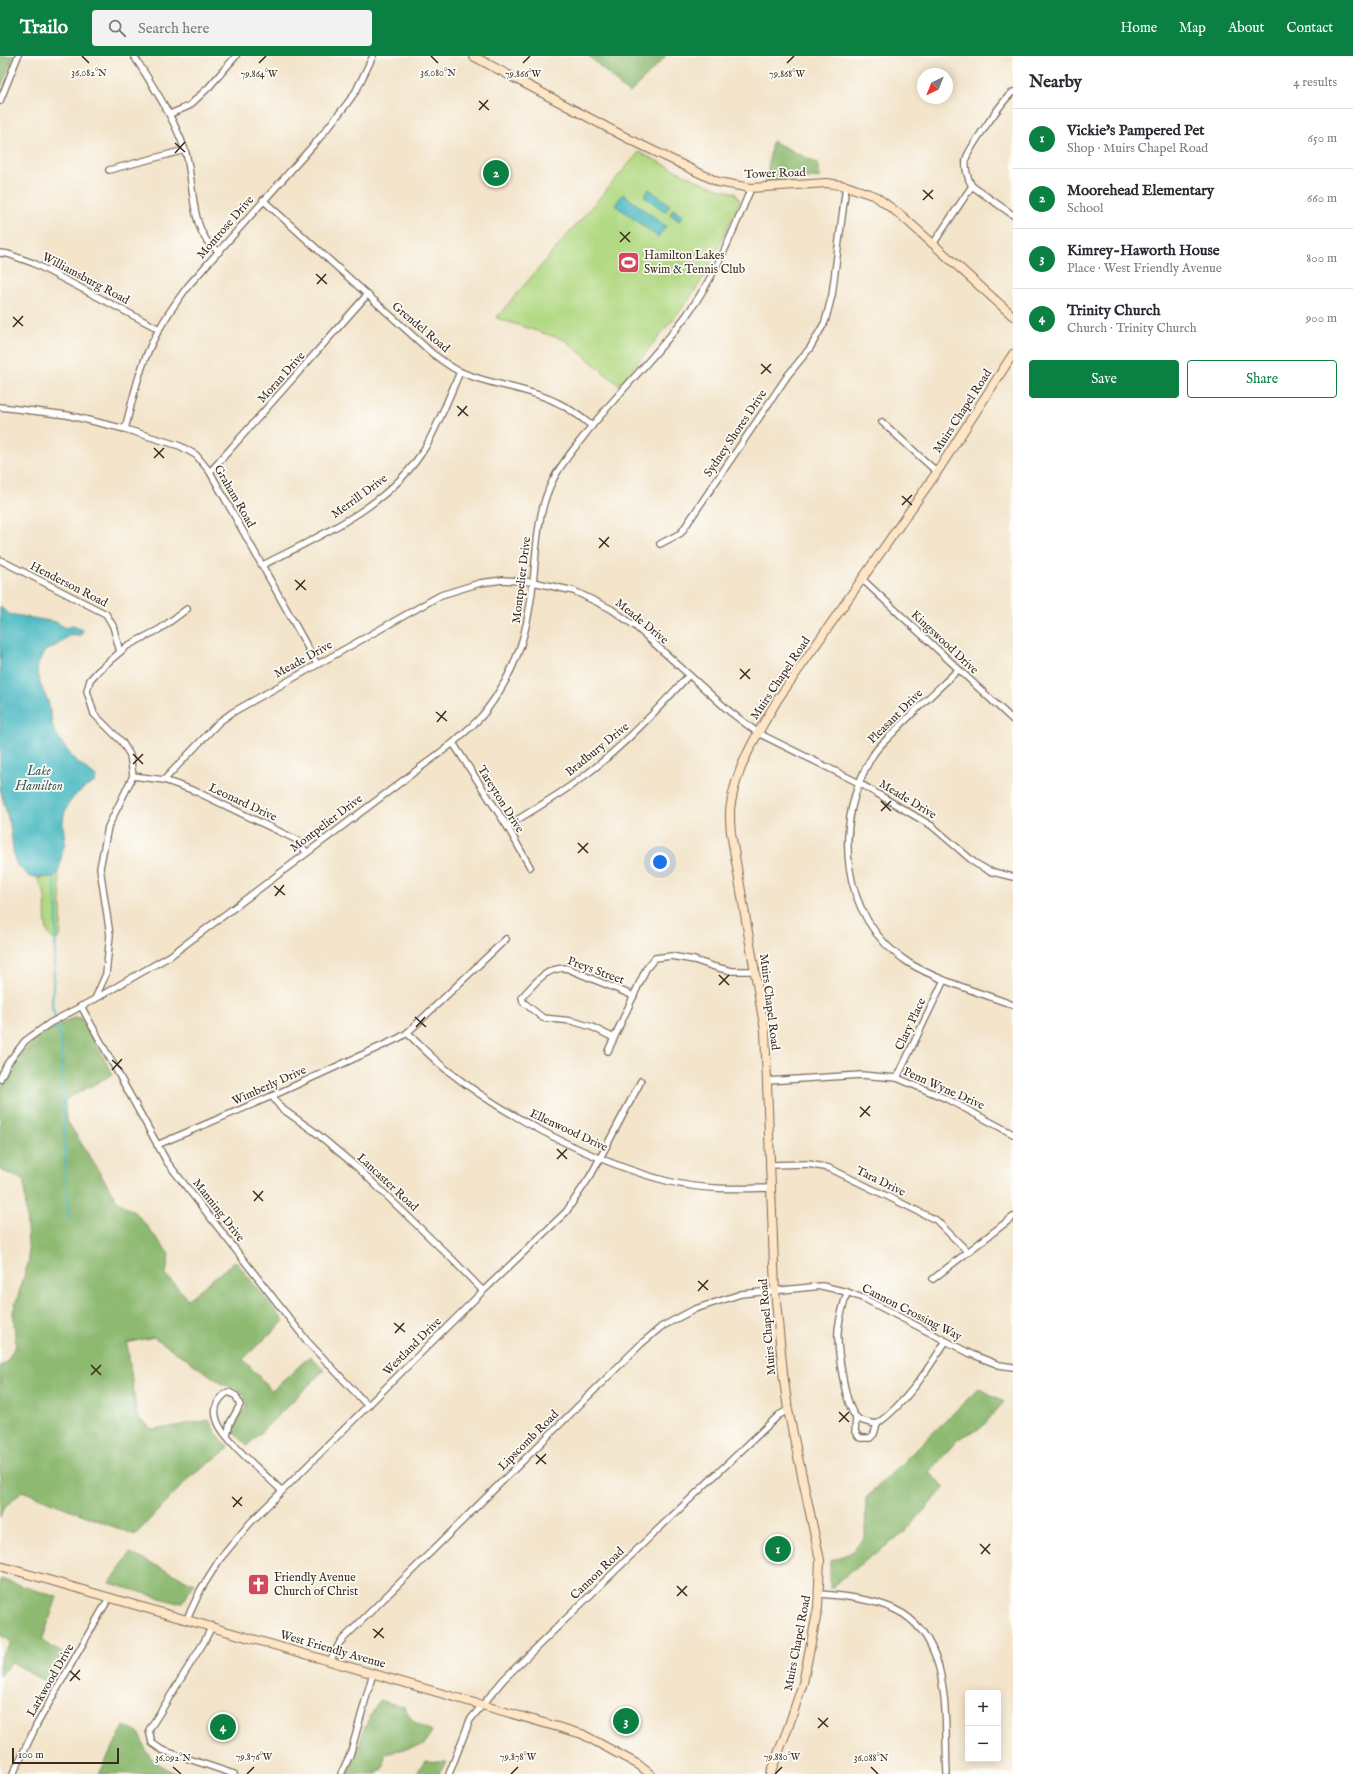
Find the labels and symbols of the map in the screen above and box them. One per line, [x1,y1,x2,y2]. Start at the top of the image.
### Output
text: 36.082°N [71,67,107,80]
text: 36.080°N [420,67,456,80]
text: 79.864°W [241,68,278,81]
text: 79.866°W [505,68,542,81]
text: 79.868°W [769,68,805,81]
north arrow [917,68,953,104]
pin: 2 [483,158,509,188]
street label: Tower Road [744,165,807,182]
street label: Montrose Drive [194,192,257,262]
place label: Hamilton Lakes Swim & Tennis Club [644,248,745,277]
street label: Williamsburg Road [40,249,132,308]
sports icon: Hamilton Lakes Swim & Tennis Club [615,249,641,275]
street label: Grendel Road [389,299,453,356]
street label: Moran Drive [254,348,309,406]
street label: Muirs Chapel Road [930,366,996,457]
street label: Sydney Shores Drive [701,386,770,480]
street label: Graham Road [211,462,259,531]
street label: Merrill Drive [328,471,391,522]
street label: Montpelier Drive [509,535,535,624]
street label: Henderson Road [27,558,111,611]
street label: Meade Drive [612,595,672,648]
street label: Kingswood Drive [908,607,982,678]
street label: Muirs Chapel Road [747,633,815,723]
street label: Meade Drive [271,637,335,682]
street label: Pleasant Drive [865,685,926,747]
street label: Bradbury Drive [563,719,632,780]
water label: Lake Hamilton [14,763,63,795]
street label: Tareyton Drive [474,763,527,836]
street label: Meade Drive [876,776,940,823]
street label: Leonard Drive [206,780,280,825]
street label: Montpelier Drive [287,791,367,856]
your location [650,852,670,872]
street label: Preys Street [565,953,626,988]
street label: Muirs Chapel Road [755,953,783,1052]
street label: Clary Place [892,995,929,1053]
street label: Wimberly Drive [230,1062,309,1109]
street label: Penn Wyne Drive [901,1064,987,1113]
street label: Ellenwood Drive [527,1106,611,1155]
street label: Lancaster Road [354,1150,422,1215]
street label: Tara Drive [854,1163,908,1200]
street label: Manning Drive [189,1176,248,1245]
street label: Muirs Chapel Road [756,1277,780,1376]
street label: Cannon Crossing Way [859,1281,964,1344]
street label: Westland Drive [380,1314,445,1379]
street label: Lipscomb Road [495,1407,563,1474]
pin: 1 [765,1534,791,1564]
street label: Cannon Road [567,1544,628,1603]
place label: Friendly Avenue Church of Christ [274,1570,358,1599]
church icon: Friendly Avenue Church of Christ [246,1571,272,1597]
street label: Muirs Chapel Road [781,1593,815,1692]
street label: West Friendly Avenue [278,1627,388,1672]
street label: Larkwood Drive [23,1641,78,1720]
pin: 3 [613,1706,639,1736]
pin: 4 [210,1712,236,1742]
scale bar [12,1746,119,1765]
text: 79.876°W [236,1751,273,1764]
text: 79.878°W [500,1751,537,1764]
text: 79.880°W [764,1751,801,1764]
text: 36.092°N [155,1752,191,1765]
text: 36.088°N [854,1752,889,1765]

